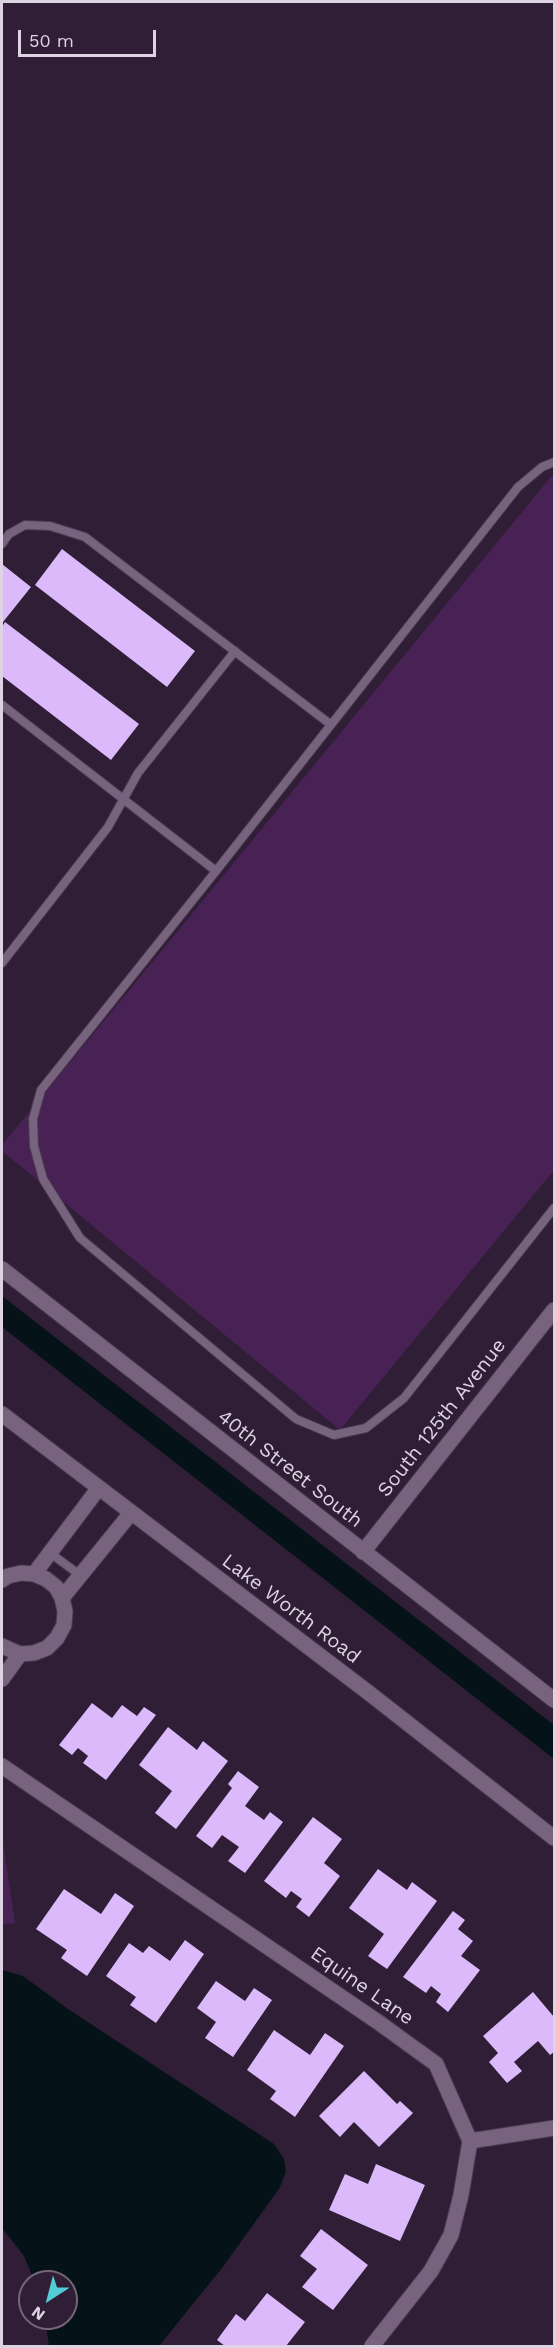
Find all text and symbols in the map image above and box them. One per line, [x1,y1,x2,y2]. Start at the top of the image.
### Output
scale bar [21,18,159,56]
text: 50 m [29,30,74,51]
street label: South 125th Avenue [373,1334,511,1502]
street label: 40th Street South [213,1405,367,1533]
street label: Lake Worth Road [217,1549,365,1669]
street label: Equine Lane [306,1942,418,2030]
north arrow [18,2270,78,2330]
text: N [28,2302,49,2325]

